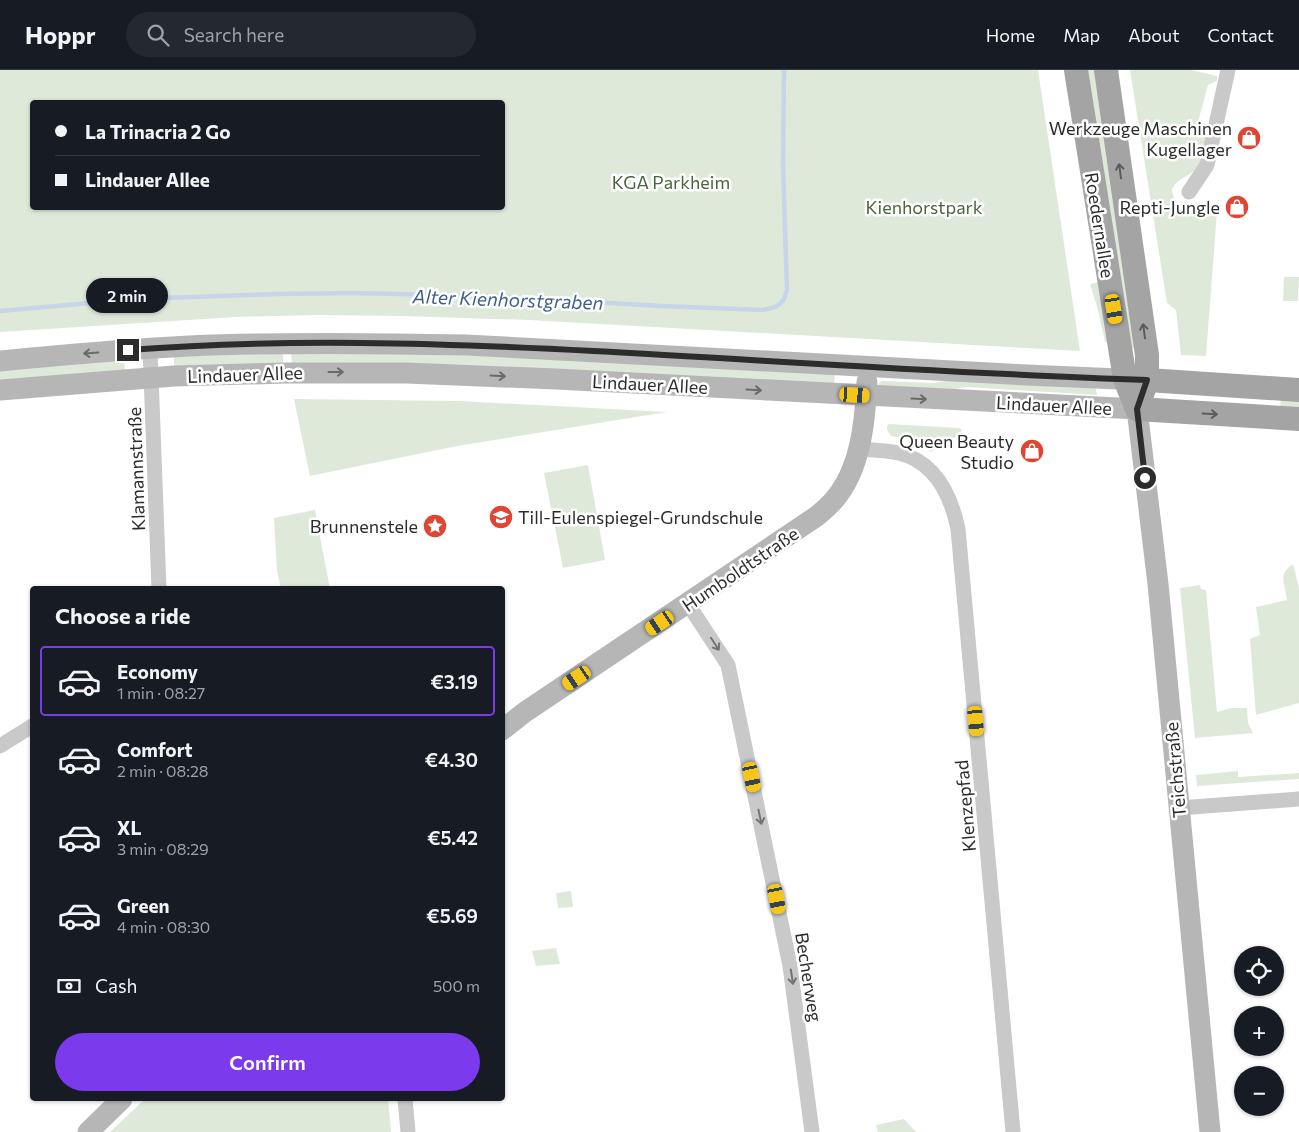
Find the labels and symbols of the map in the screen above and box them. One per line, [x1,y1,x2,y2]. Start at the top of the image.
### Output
place label: Werkzeuge Maschinen Kugellager [1049,117,1232,160]
shop icon: Werkzeuge Maschinen Kugellager [1236,125,1262,151]
one-way arrow [1115,163,1125,179]
park label: KGA Parkheim [612,171,730,193]
street label: Roedernallee [1081,171,1119,279]
shop icon: Repti-Jungle [1224,194,1250,220]
park label: Kienhorstpark [866,196,983,218]
place label: Repti-Jungle [1119,196,1220,218]
callout: 2 min [87,278,169,312]
water label: Alter Kienhorstgraben [411,284,604,314]
car [1104,293,1123,325]
one-way arrow [1139,324,1149,340]
route end [117,339,139,361]
one-way arrow [83,348,99,357]
street label: Lindauer Allee [187,361,303,387]
one-way arrow [328,367,344,377]
street label: Lindauer Allee [592,370,708,398]
one-way arrow [490,371,506,381]
one-way arrow [745,385,761,394]
car [839,387,870,403]
street label: Lindauer Allee [996,391,1112,419]
one-way arrow [911,394,927,403]
street label: Klamannstraße [123,407,149,531]
one-way arrow [1202,410,1218,419]
place label: Queen Beauty Studio [899,430,1014,473]
shop icon: Queen Beauty Studio [1019,438,1045,464]
route start [1134,467,1156,489]
school or university icon: Till-Eulenspiegel-Grundschule [488,504,514,530]
place label: Till-Eulenspiegel-Grundschule [518,506,763,528]
place icon: Brunnenstele [422,513,448,539]
place label: Brunnenstele [310,515,418,537]
street label: Humboldtstraße [678,522,802,616]
car [643,608,676,638]
one-way arrow [710,637,720,651]
car [560,663,593,693]
car [967,705,984,737]
street label: Teichstraße [1160,721,1190,819]
street label: Klenzepfad [950,759,980,853]
car [741,761,762,793]
one-way arrow [756,809,765,825]
car [766,883,787,915]
street label: Becherweg [791,931,827,1024]
one-way arrow [787,968,797,984]

